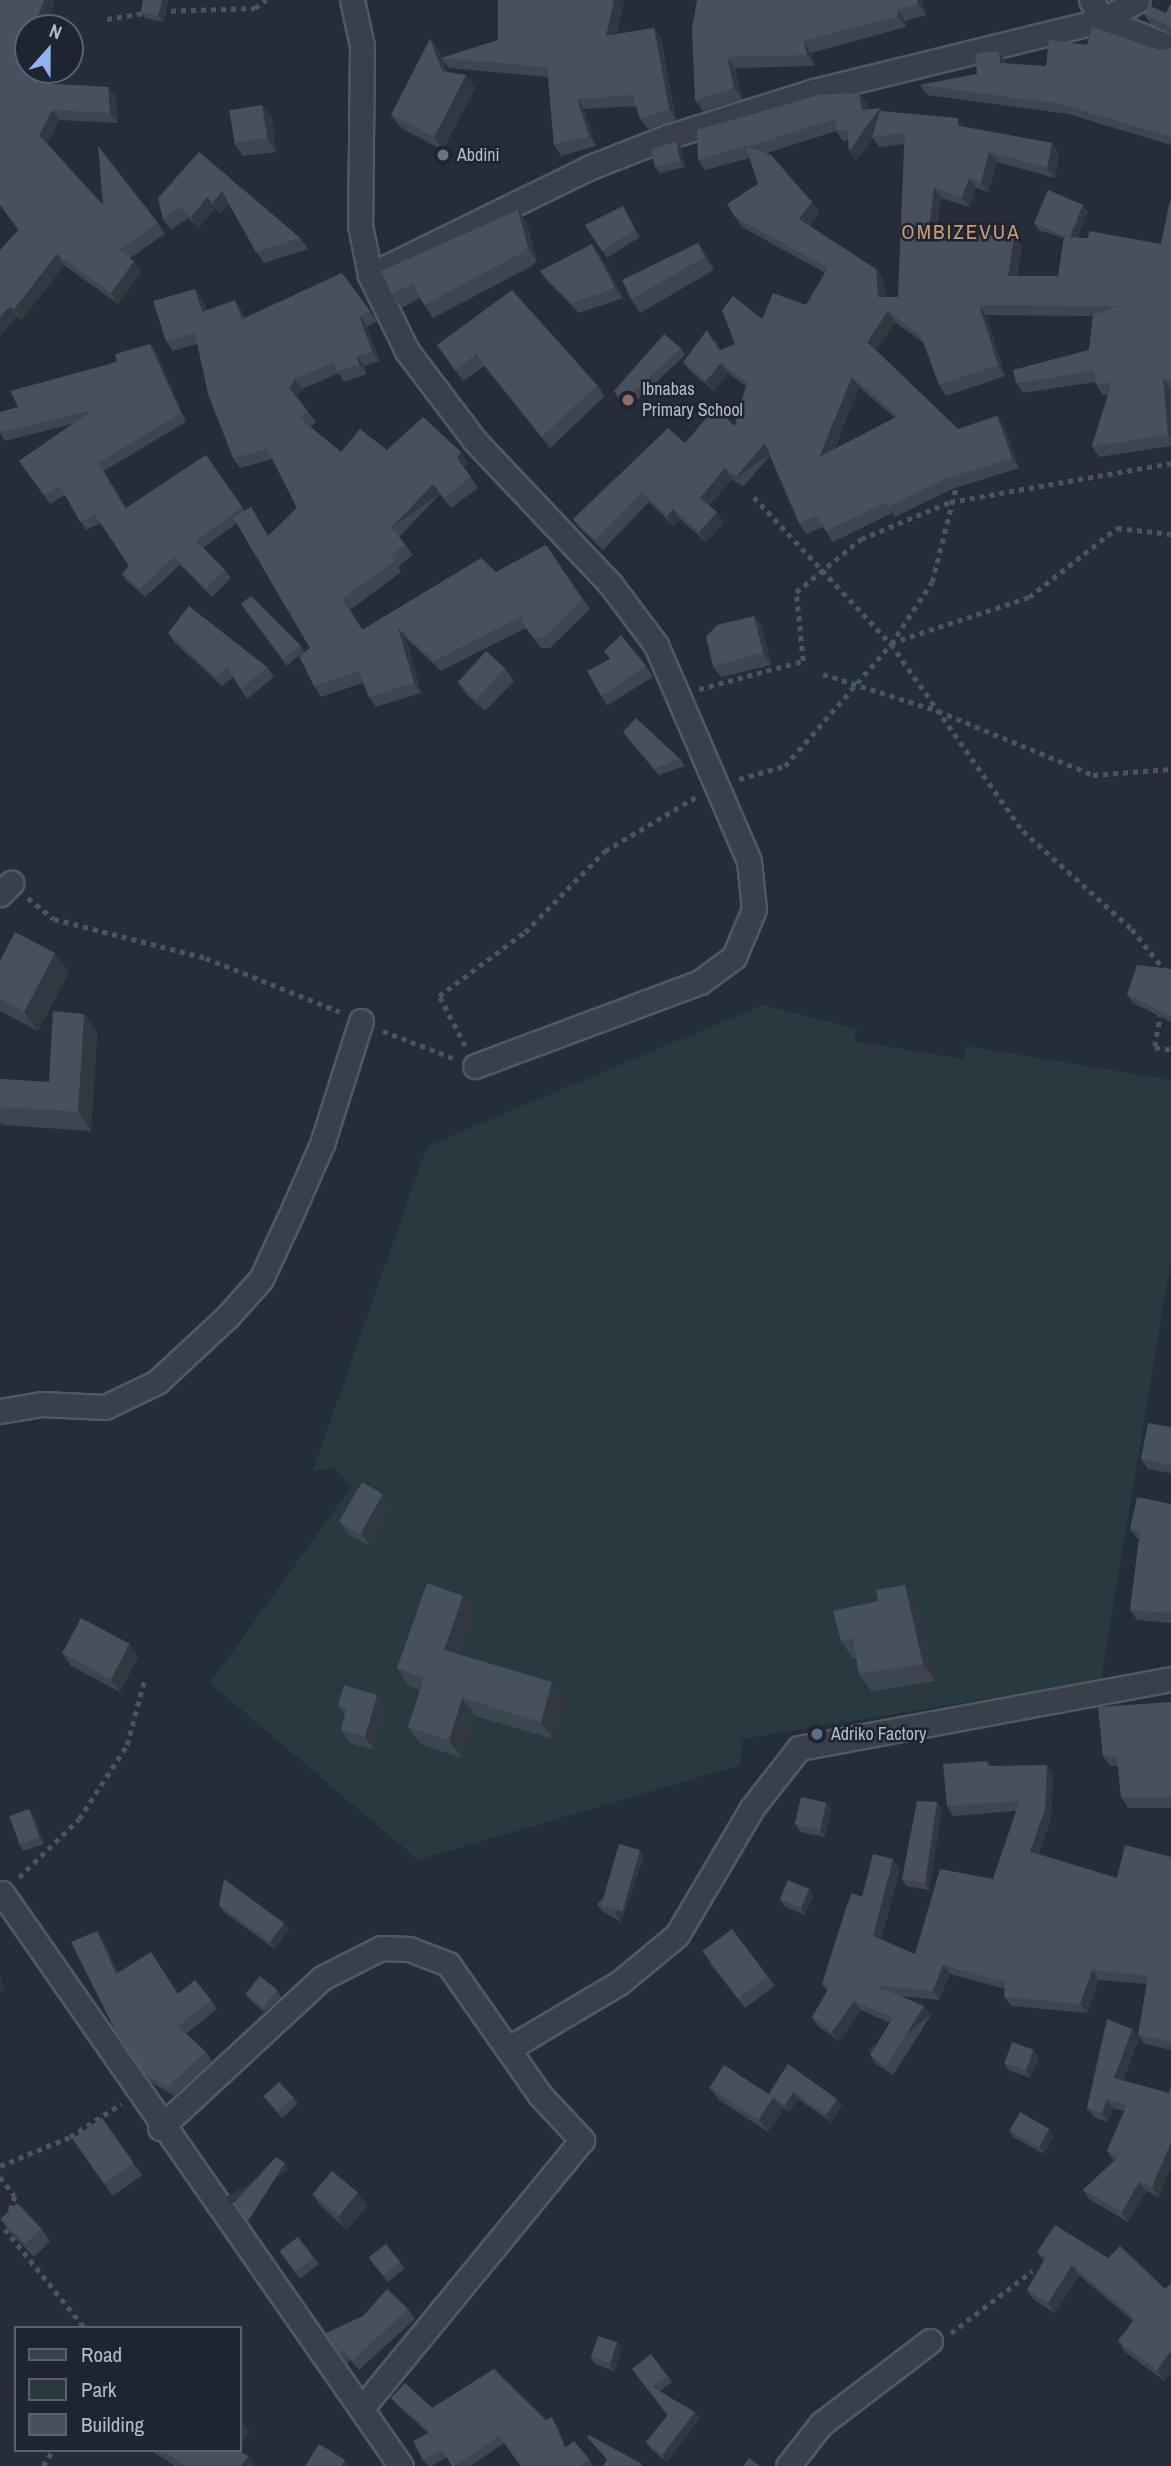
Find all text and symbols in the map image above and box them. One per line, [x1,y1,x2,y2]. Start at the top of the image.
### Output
north arrow [14,14,84,84]
text: N [46,17,66,45]
place label: Abdini [457,144,500,166]
marker: Abdini [435,147,451,163]
district label: OMBIZEVUA [902,219,1020,245]
place label: Ibnabas Primary School [642,379,743,422]
marker: Ibnabas Primary School [620,392,636,408]
place label: Adriko Factory [831,1723,926,1745]
marker: Adriko Factory [809,1726,825,1742]
legend [14,2326,242,2452]
text: Road [81,2340,122,2369]
text: Park [81,2375,116,2404]
text: Building [81,2410,144,2439]

